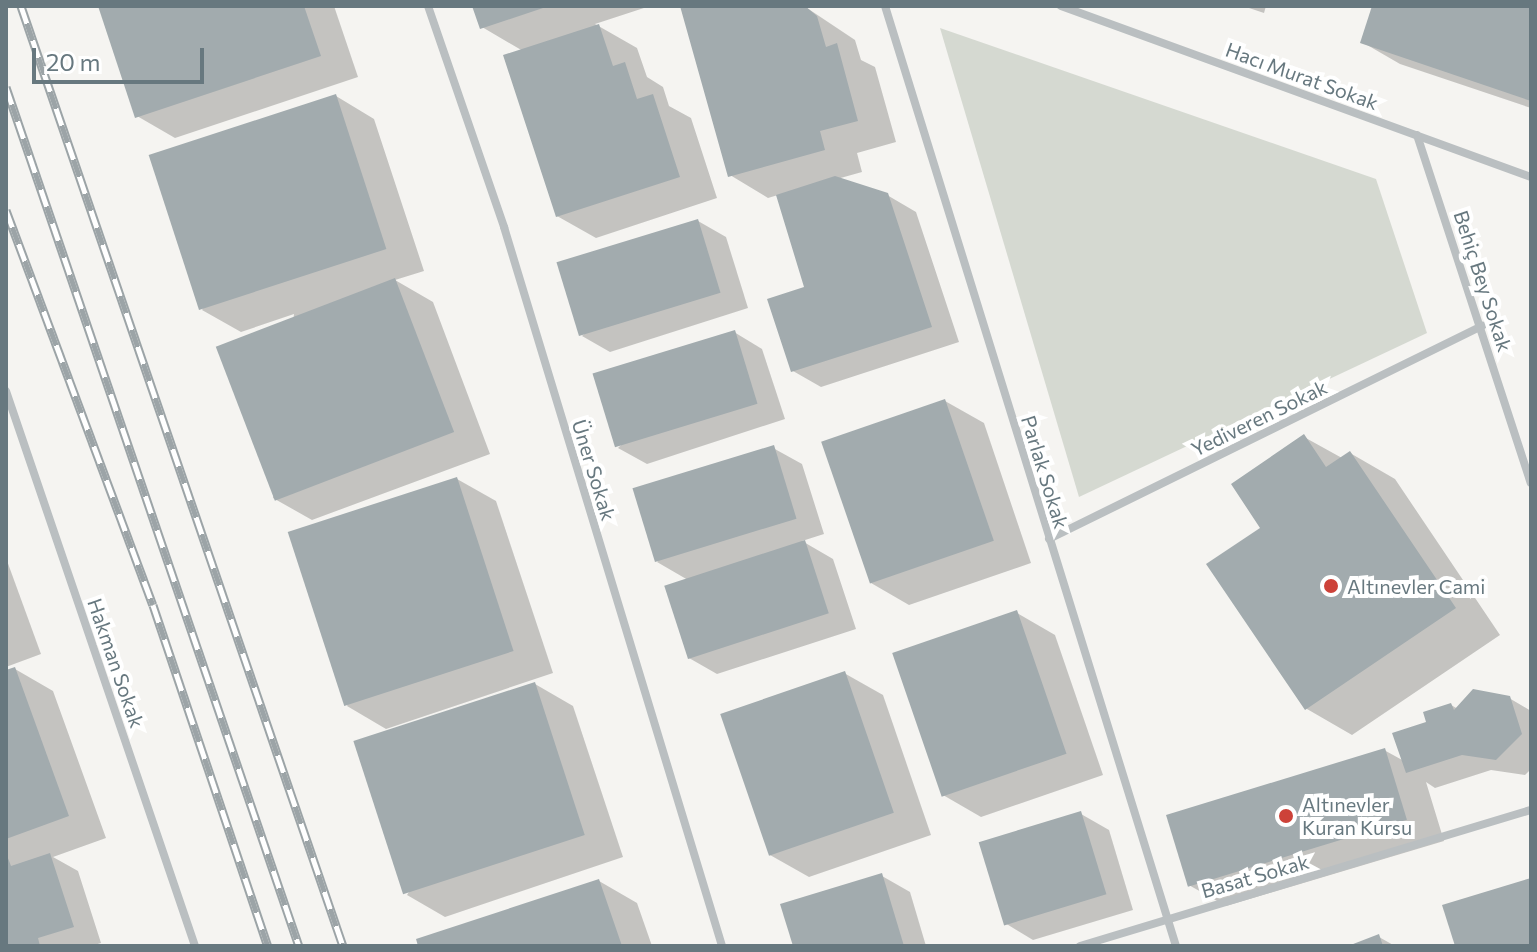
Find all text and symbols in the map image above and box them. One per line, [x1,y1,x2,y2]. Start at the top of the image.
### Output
scale bar [36,32,208,82]
street label: Hacı Murat Sokak [1222,37,1382,115]
text: 20 m [46,47,100,76]
street label: Behiç Bey Sokak [1449,207,1517,355]
street label: Yediveren Sokak [1187,375,1331,461]
street label: Parlak Sokak [1016,413,1074,531]
street label: Üner Sokak [567,417,621,523]
place label: Altınevler Cami [1347,574,1485,598]
marker: Altınevler Cami [1322,577,1340,595]
street label: Hakman Sokak [83,595,149,731]
place label: Altınevler Kuran Kursu [1302,792,1412,839]
marker: Altınevler Kuran Kursu [1277,807,1295,825]
street label: Basat Sokak [1198,849,1312,903]

